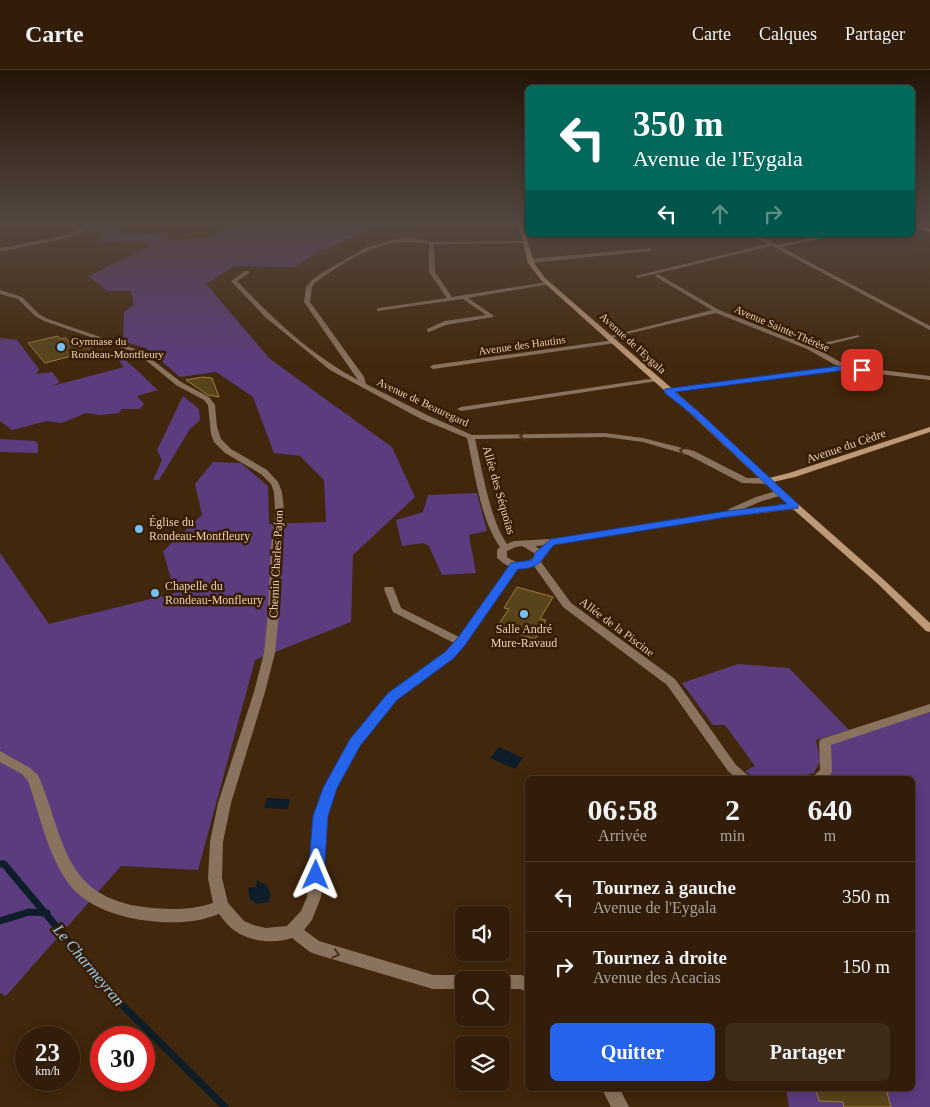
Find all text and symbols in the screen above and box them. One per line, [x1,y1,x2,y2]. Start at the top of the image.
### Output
text: Carte [25,21,84,47]
text: Carte [692,24,731,44]
text: Calques [759,24,817,44]
text: Partager [845,24,905,44]
icon: left [550,105,615,170]
text: 350 m [633,105,723,144]
text: Avenue de l'Eygala [633,146,803,171]
icon: left [653,200,681,228]
icon: ahead [706,200,734,228]
icon: right [759,200,787,228]
street label: Avenue Sainte-Thérèse [733,303,831,354]
street label: Avenue de l'Eygala [597,310,669,376]
street label: Avenue des Hautins [478,333,566,357]
place label: Gymnase du Rondeau-Montfleury [71,335,164,360]
marker: Gymnase du Rondeau-Montfleury [55,341,67,353]
pin [841,349,883,391]
icon: arrive [848,356,876,384]
street label: Avenue de Beauregard [375,375,471,429]
street label: Avenue du Cèdre [804,426,888,466]
one-way arrow [518,431,526,442]
street label: Allée des Séquoïas [480,444,518,536]
one-way arrow [680,446,688,456]
street label: Chemin Charles Pajon [266,510,286,618]
place label: Église du Rondeau-Montfleury [149,515,250,543]
marker: Église du Rondeau-Montfleury [133,523,145,535]
place label: Chapelle du Rondeau-Monfleury [165,579,263,607]
marker: Chapelle du Rondeau-Monfleury [149,587,161,599]
street label: Allée de la Piscine [577,594,657,660]
marker: Salle André Mure-Ravaud [518,608,530,620]
place label: Salle André Mure-Ravaud [491,622,557,650]
text: 06:58 [588,793,658,826]
text: 2 [725,793,740,826]
text: 640 [807,793,852,826]
text: Arrivée [598,827,647,844]
text: min [720,827,745,844]
text: m [824,827,836,844]
position arrow [289,848,341,900]
text: Tournez à gauche [593,877,736,898]
icon: left [550,883,578,911]
text: 350 m [842,886,890,907]
text: Avenue de l'Eygala [593,899,716,916]
map controls [455,906,510,1091]
button: sound [455,906,510,961]
water label: Le Charmeyran [49,920,128,1010]
text: Tournez à droite [593,947,727,968]
one-way arrow [332,948,340,958]
icon: right [550,953,578,981]
text: 150 m [842,956,890,977]
text: Avenue des Acacias [593,969,721,986]
button: search [455,971,510,1026]
button: Quitter [550,1023,715,1081]
button: Partager [725,1023,890,1081]
speed limit sign: 30 [90,1026,155,1091]
button: layers [455,1036,510,1091]
text: 23 [35,1039,60,1066]
text: km/h [35,1064,60,1078]

